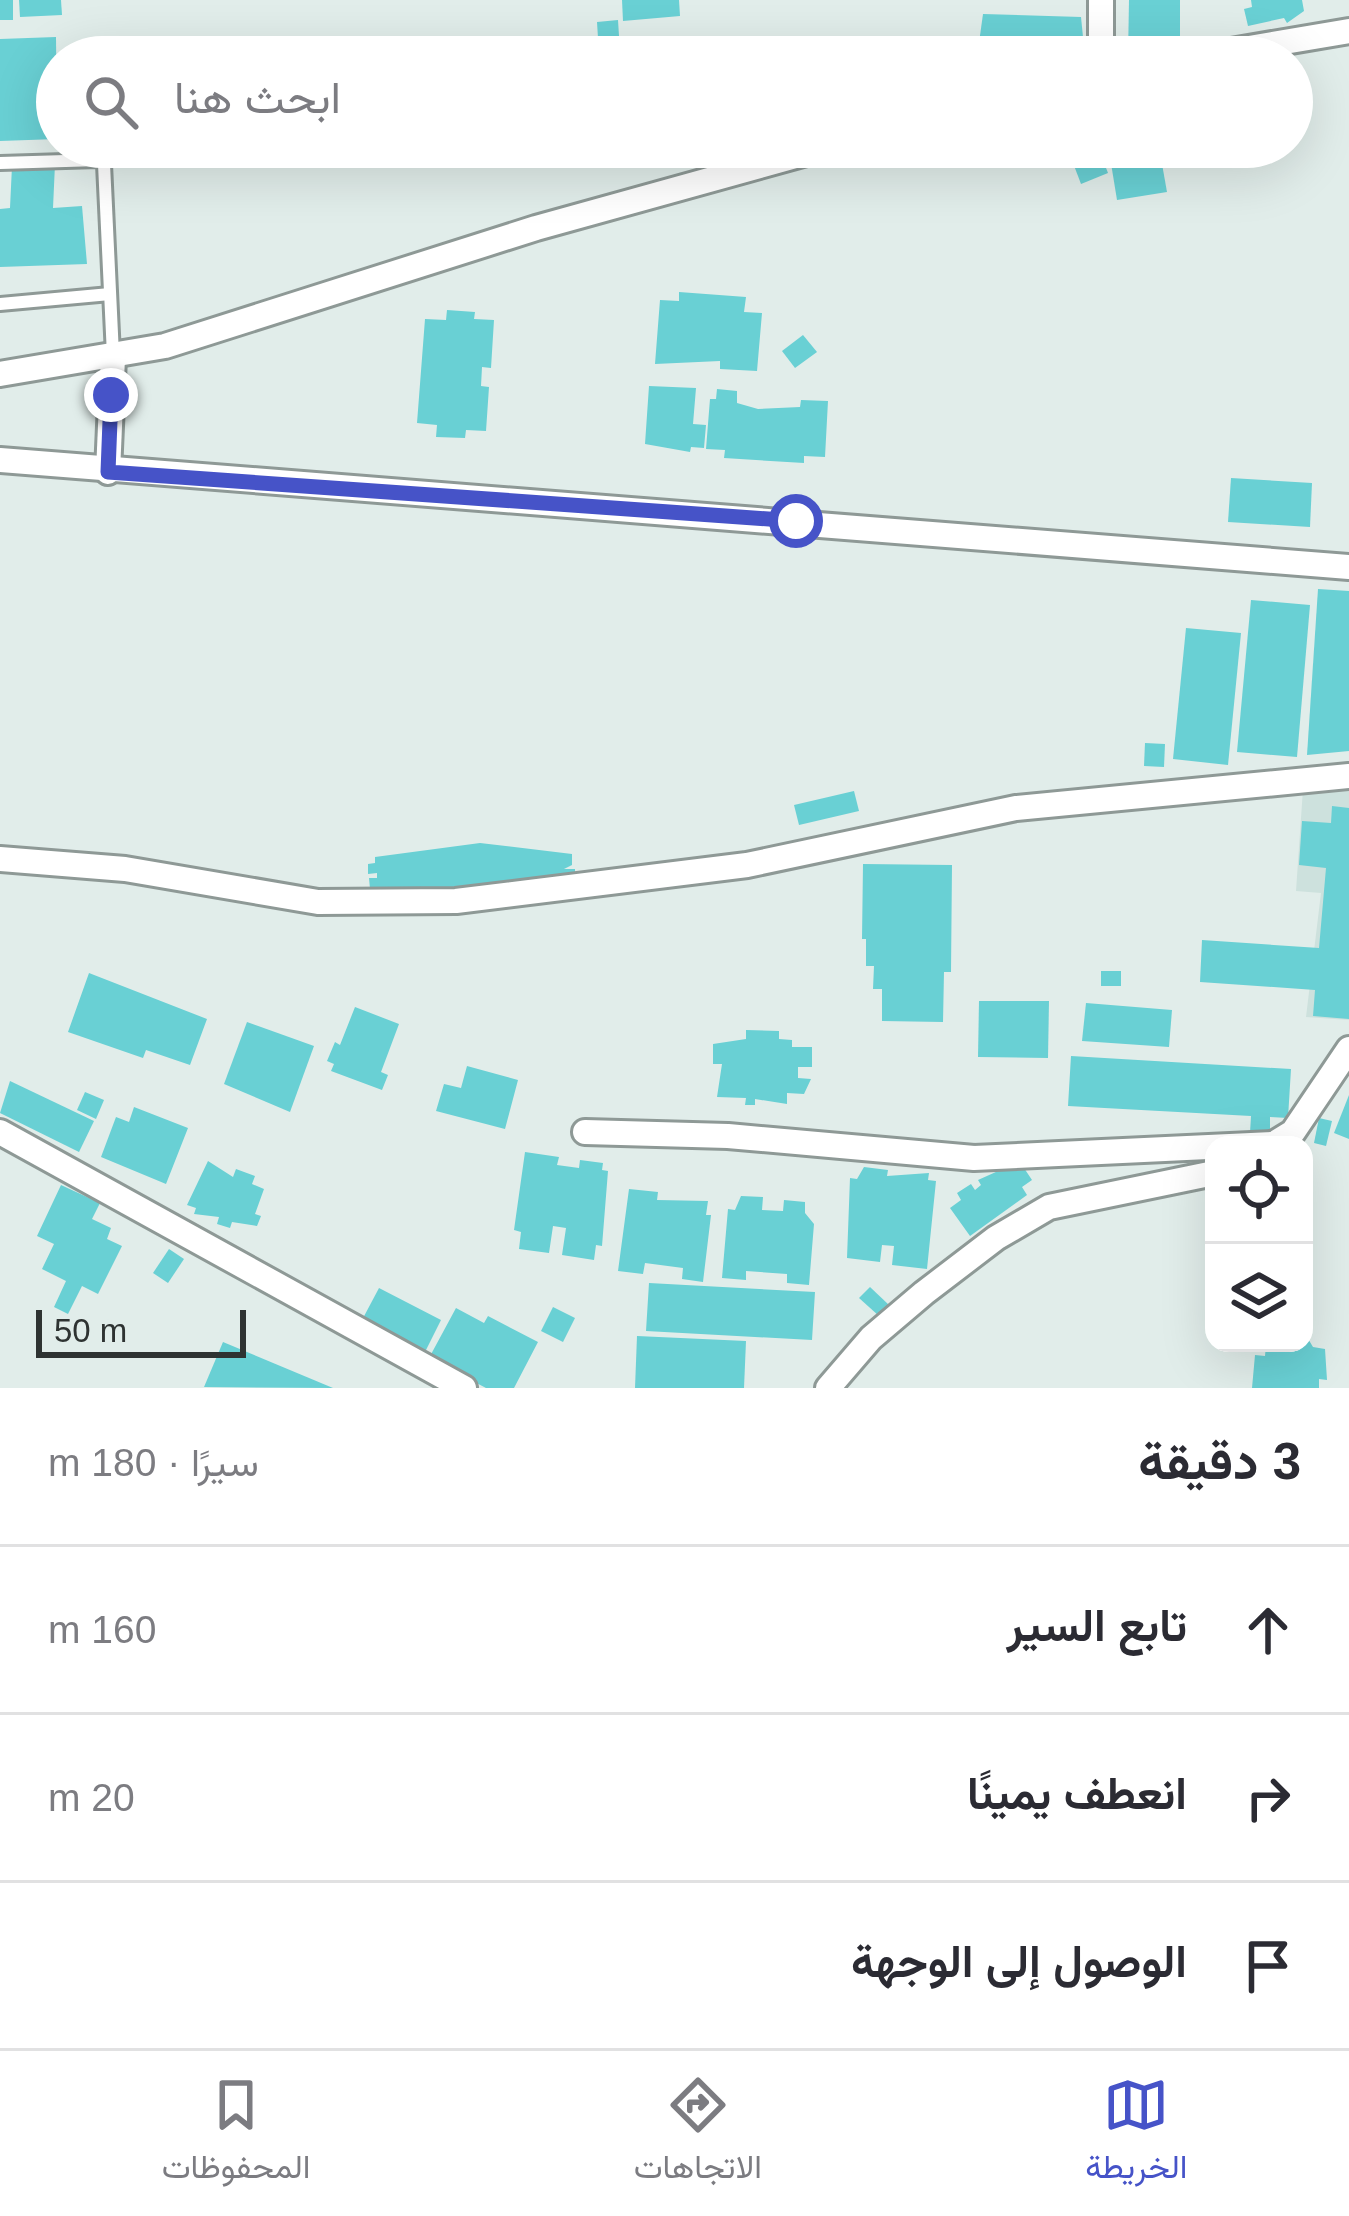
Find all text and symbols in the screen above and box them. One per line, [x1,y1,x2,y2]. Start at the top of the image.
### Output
search box [36,36,1313,168]
icon: search [78,69,144,135]
text: ابحث هنا [174,72,341,123]
route end [84,368,138,422]
route start [769,494,823,548]
map controls [1205,1136,1313,1352]
button: locate [1205,1136,1313,1244]
button: layers [1205,1244,1313,1352]
scale bar [36,1304,246,1357]
text: 50 m [54,1312,127,1349]
text: 3 دقيقة [1138,1433,1301,1490]
text: سيرًا · 180 m [48,1441,259,1484]
icon: ahead [1235,1597,1301,1663]
text: تابع السير [1007,1600,1187,1651]
text: 160 m [48,1608,156,1651]
icon: right [1235,1765,1301,1831]
text: انعطف يمينًا [967,1768,1187,1819]
text: 20 m [48,1776,135,1819]
icon: arrive [1235,1933,1301,1999]
text: الوصول إلى الوجهة [851,1936,1187,1987]
tab: المحفوظات [162,2072,310,2196]
tab: الاتجاهات [634,2072,762,2196]
tab: الخريطة [1085,2072,1187,2196]

